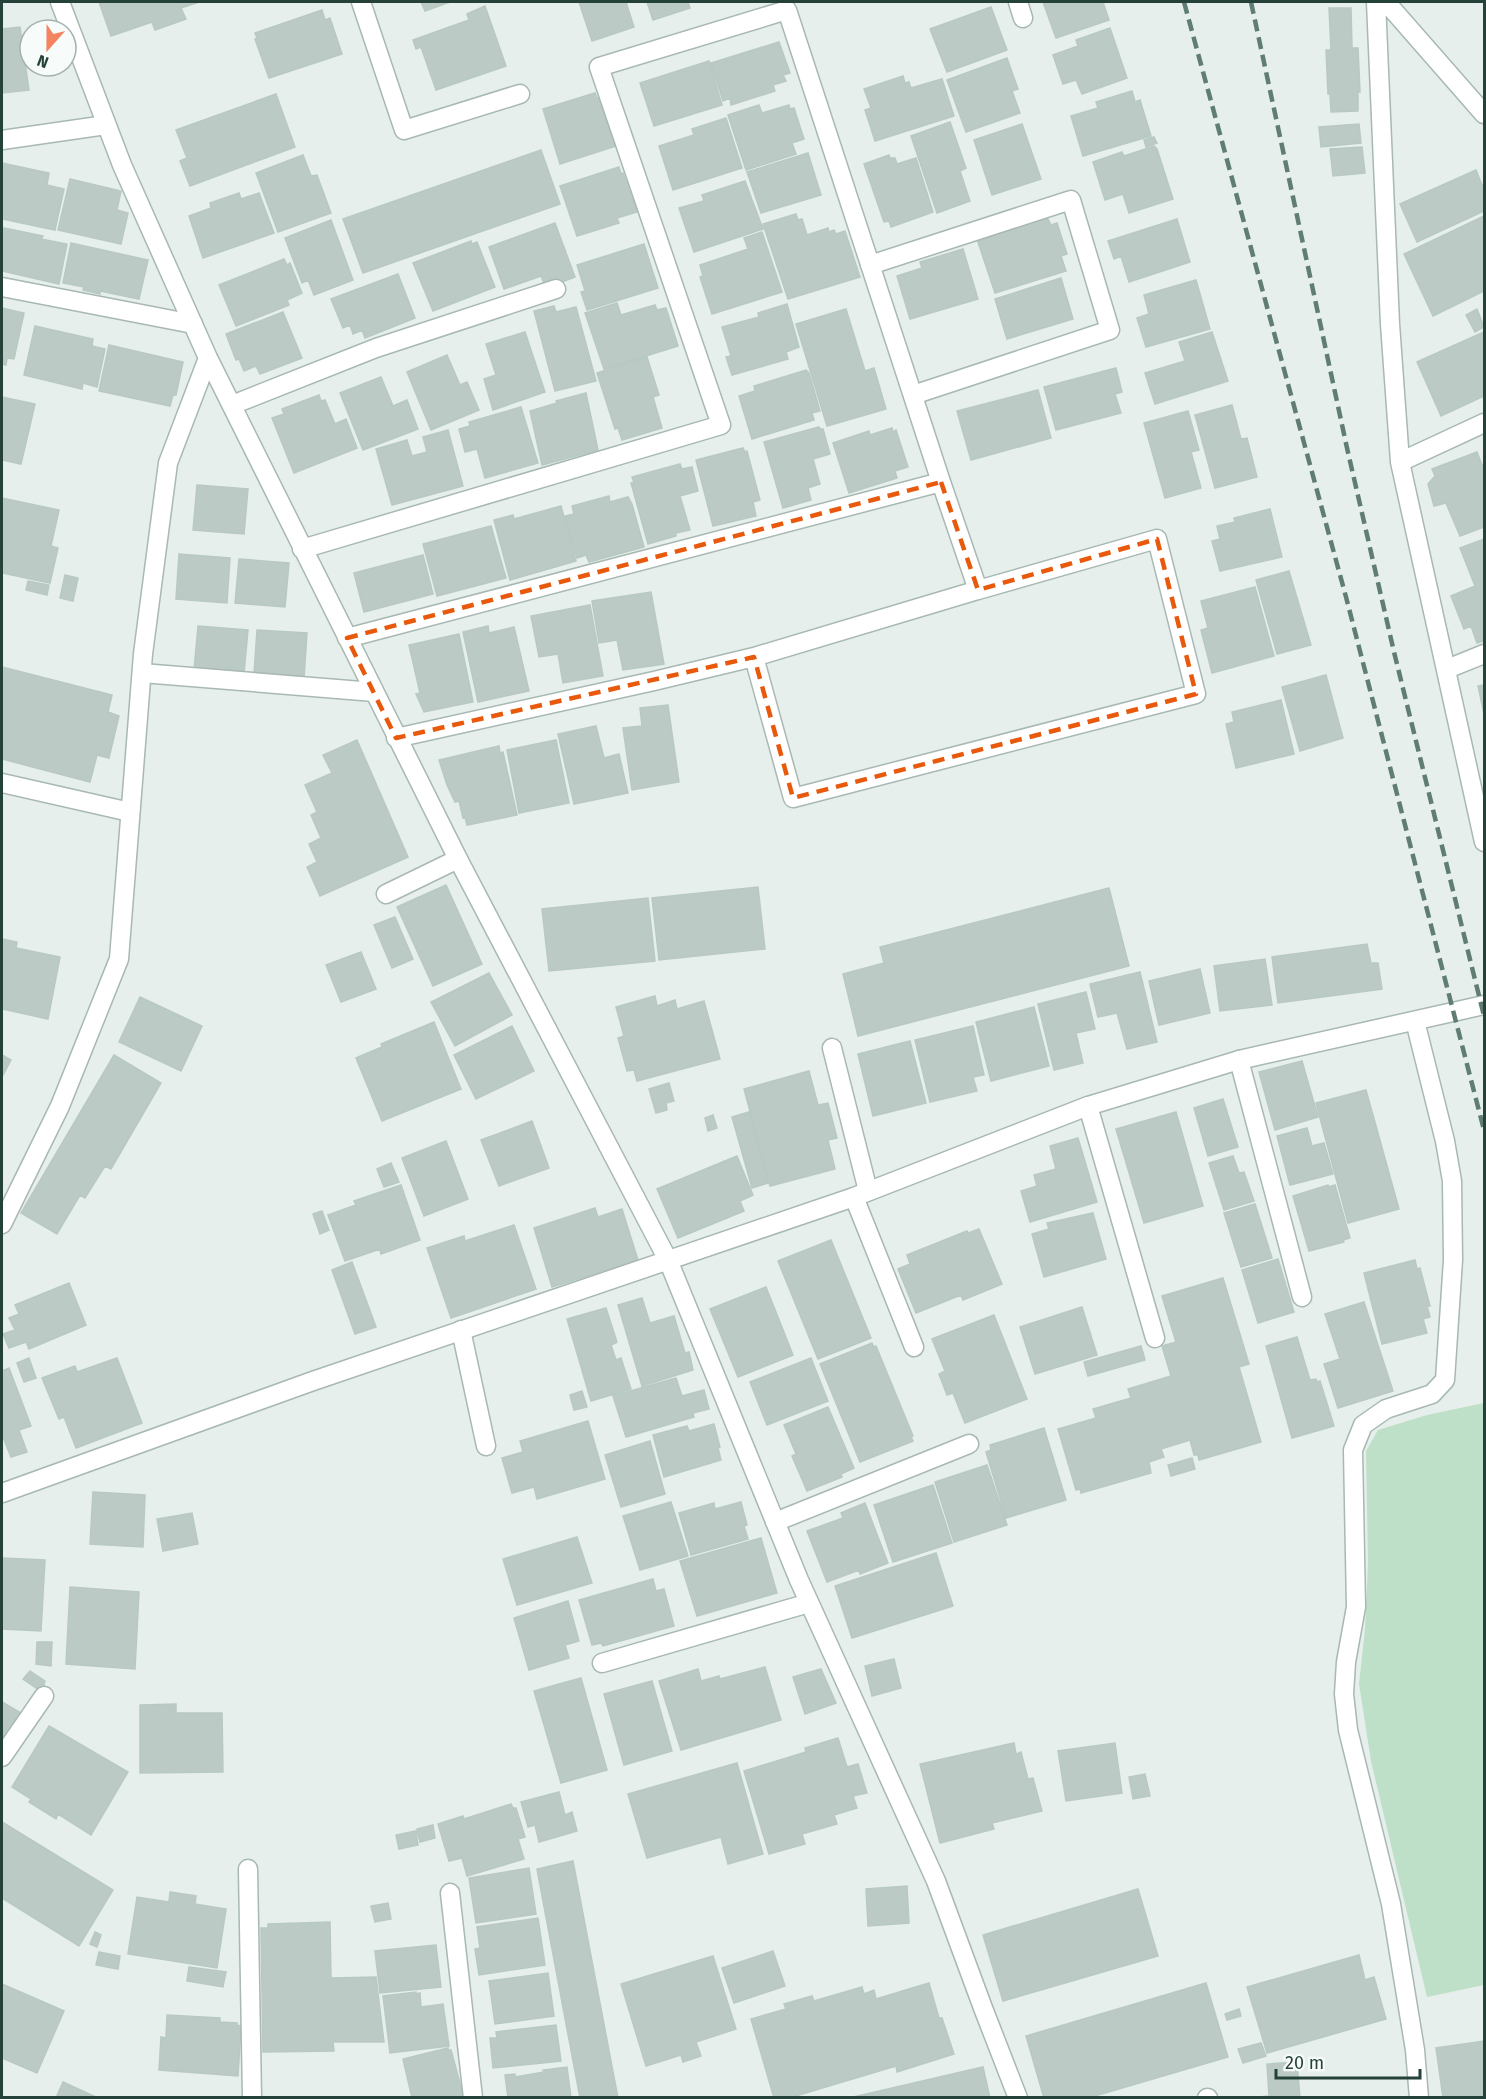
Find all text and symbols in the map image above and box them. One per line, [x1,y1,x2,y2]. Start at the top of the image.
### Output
north arrow [18,18,78,78]
text: N [34,51,51,72]
scale bar [1276,2042,1420,2080]
text: 20 m [1285,2052,1324,2074]

